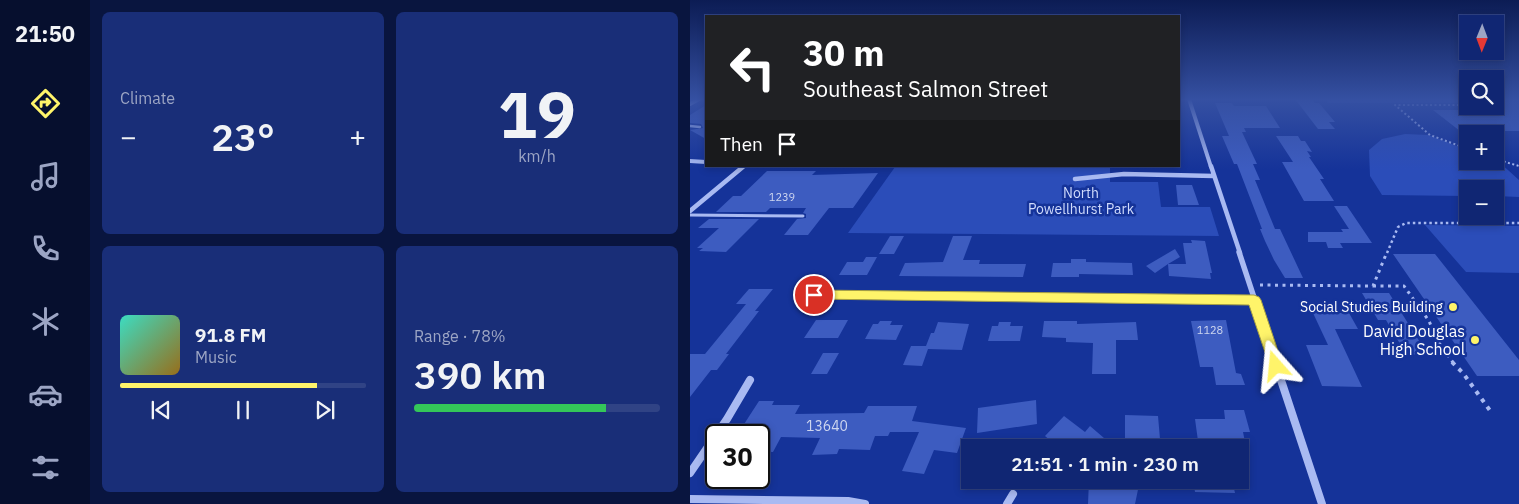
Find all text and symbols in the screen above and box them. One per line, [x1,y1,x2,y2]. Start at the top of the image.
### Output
north arrow [1459,15,1504,60]
map controls [1459,15,1504,225]
text: 21:50 [15,19,75,48]
text: 30 m [803,30,885,76]
icon: left [720,35,785,100]
button: search [1459,70,1504,115]
text: 19 [498,71,576,156]
text: Southeast Salmon Street [803,74,1048,103]
icon: directions [28,86,63,121]
text: Climate [120,88,175,108]
text: 23° [211,112,275,161]
text: − [120,118,137,155]
text: + [349,118,366,155]
button: + [1459,125,1504,170]
icon: arrive [773,130,801,158]
text: Then [720,132,763,156]
text: km/h [518,146,556,166]
icon: music [28,159,63,194]
button: − [1459,180,1504,225]
park label: North Powellhurst Park [1028,184,1135,218]
house number: 1239 [769,190,795,204]
icon: phone [28,231,63,266]
pin [793,274,835,316]
icon: arrive [800,281,828,309]
place label: Social Studies Building [1300,298,1444,316]
marker: Social Studies Building [1447,301,1459,313]
icon: climate [28,304,63,339]
place label: David Douglas High School [1363,321,1465,359]
text: 91.8 FM [195,323,266,347]
house number: 1128 [1197,323,1223,337]
text: Range · 78% [414,326,506,346]
marker: David Douglas High School [1469,334,1481,346]
position arrow [1249,339,1301,391]
text: Music [195,347,237,367]
text: 390 km [414,350,546,399]
icon: car [28,377,63,412]
icon: previous [147,396,175,424]
icon: pause [229,396,257,424]
icon: next [311,396,339,424]
house number: 13640 [806,417,848,435]
speed limit sign: 30 [705,424,770,489]
icon: filters [28,450,63,485]
text: 21:51 · 1 min · 230 m [1011,452,1199,476]

